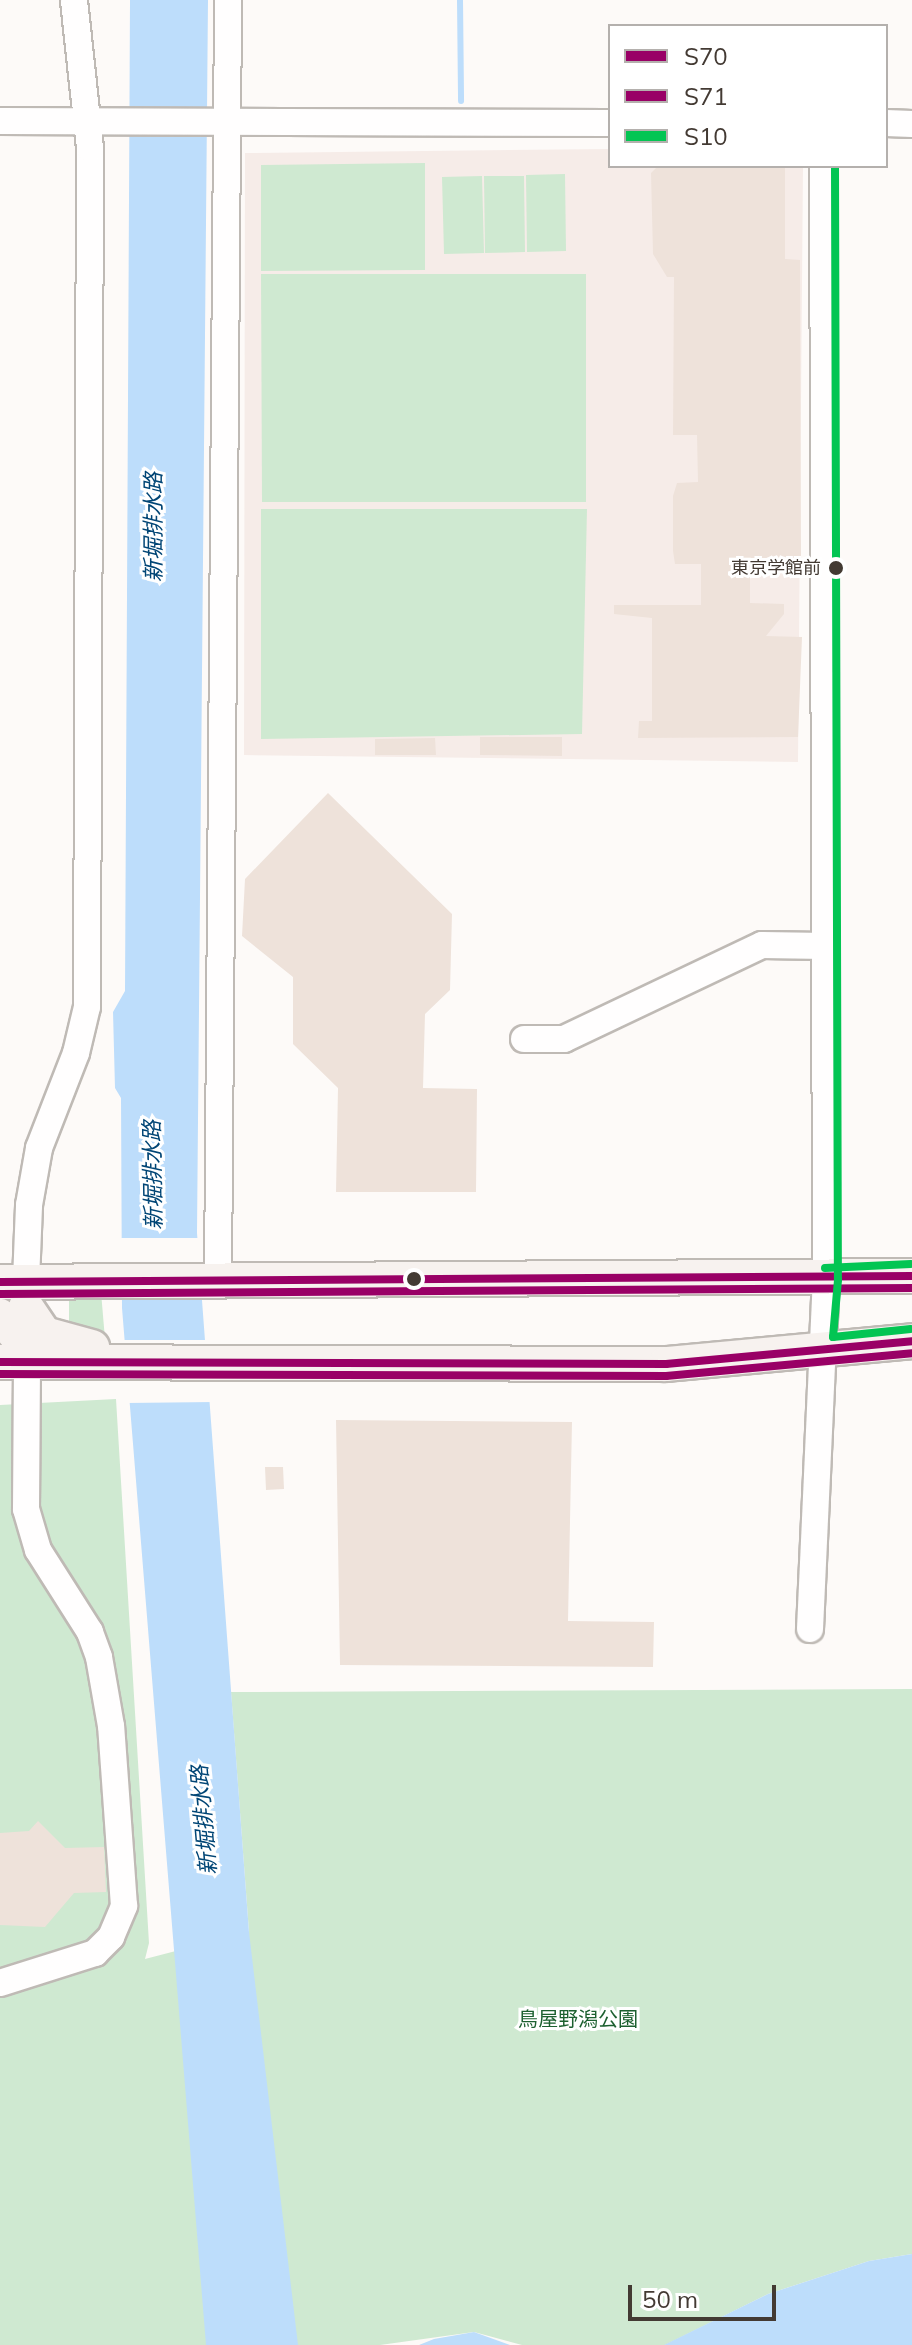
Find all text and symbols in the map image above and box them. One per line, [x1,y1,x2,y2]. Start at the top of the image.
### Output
legend [608,24,888,168]
text: S70 [684,41,728,71]
text: S71 [684,81,728,111]
text: S10 [684,121,728,151]
water label: 新堀排水路 [141,472,167,582]
place label: 東京学館前 [731,557,821,579]
marker: 東京学館前 [828,560,844,576]
water label: 新堀排水路 [139,1120,167,1230]
unlabelled marker [406,1271,422,1287]
water label: 新堀排水路 [186,1764,222,1876]
park label: 鳥屋野潟公園 [518,2006,638,2030]
scale bar [632,2269,780,2319]
text: 50 m [642,2284,698,2314]

